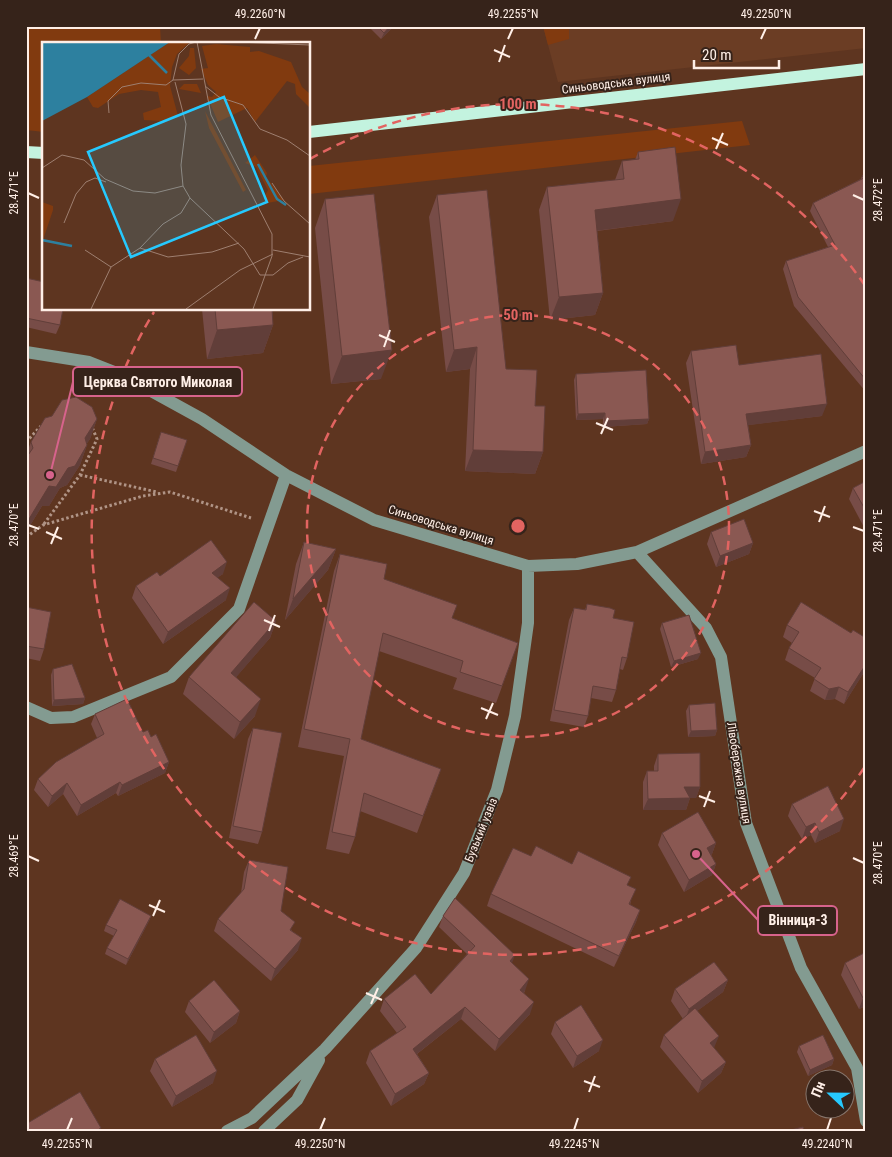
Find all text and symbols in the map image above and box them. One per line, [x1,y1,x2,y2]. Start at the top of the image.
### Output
text: 49.2260°N [235,7,285,21]
text: 49.2255°N [488,7,538,21]
text: 49.2250°N [741,7,791,21]
scale bar [694,38,780,70]
inset map [42,42,310,310]
text: 20 m [702,46,732,64]
street label: Синьоводська вулиця [561,69,671,97]
text: 100 m [499,95,537,113]
text: 28.471°E [7,171,21,215]
text: 28.472°E [871,178,885,222]
text: 50 m [503,306,533,324]
callout: Церква Святого Миколая [73,367,242,396]
text: Церква Святого Миколая [84,374,232,390]
street label: Синьоводська вулиця [387,502,495,548]
text: 28.470°E [7,503,21,547]
text: 28.471°E [871,509,885,553]
centre of rings [509,517,527,535]
street label: Лівобережна вулиця [724,721,754,825]
street label: Бузький узвіз [462,796,500,864]
text: 28.469°E [7,834,21,878]
text: 28.470°E [871,841,885,885]
callout: Вінниця-3 [758,906,837,935]
text: Вінниця-3 [768,912,828,928]
north arrow [804,1070,854,1120]
text: Пн [808,1079,828,1099]
text: 49.2255°N [42,1137,92,1151]
text: 49.2250°N [295,1137,345,1151]
text: 49.2245°N [549,1137,599,1151]
text: 49.2240°N [802,1137,852,1151]

